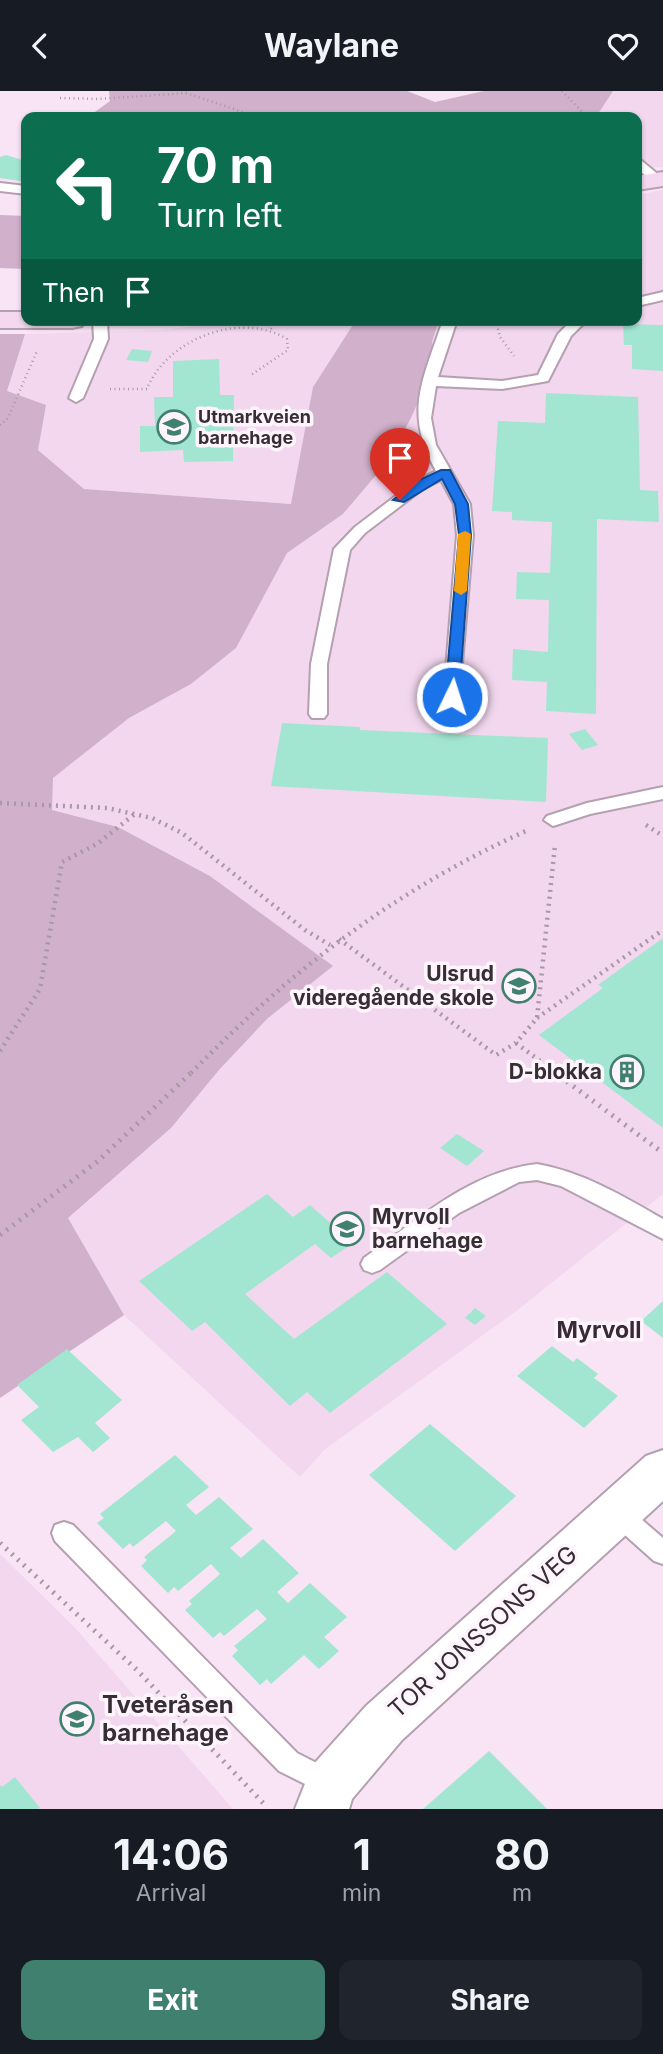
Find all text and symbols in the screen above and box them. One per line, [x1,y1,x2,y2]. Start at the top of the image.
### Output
text: Waylane [264,26,399,65]
icon: back [21,27,59,65]
icon: heart [604,27,642,65]
text: 70 m [157,136,274,195]
icon: left [42,140,133,231]
text: Turn left [157,196,282,235]
icon: arrive [119,273,157,311]
text: Then [42,277,105,308]
place label: Utmarkveien barnehage [198,406,311,448]
school or university icon: Utmarkveien barnehage [155,408,193,446]
pin [370,428,430,500]
icon: arrive [381,439,419,477]
position arrow [415,660,489,734]
place label: Ulsrud videregående skole [293,961,494,1010]
school or university icon: Ulsrud videregående skole [500,967,538,1005]
building icon: D-blokka [608,1053,646,1091]
place label: D-blokka [509,1059,602,1084]
place label: Myrvoll barnehage [372,1204,483,1253]
school or university icon: Myrvoll barnehage [328,1210,366,1248]
district label: Myrvoll [556,1316,642,1344]
street label: TOR JONSSONS VEG [382,1539,583,1724]
place label: Tveteråsen barnehage [102,1690,234,1747]
school or university icon: Tveteråsen barnehage [58,1700,96,1738]
text: 14:06 [113,1829,229,1880]
text: 1 [353,1829,371,1880]
text: 80 [494,1829,550,1880]
text: Arrival [136,1879,206,1907]
text: min [342,1879,381,1907]
text: m [512,1879,532,1907]
button: Exit [21,1960,325,2040]
button: Share [339,1960,642,2040]

